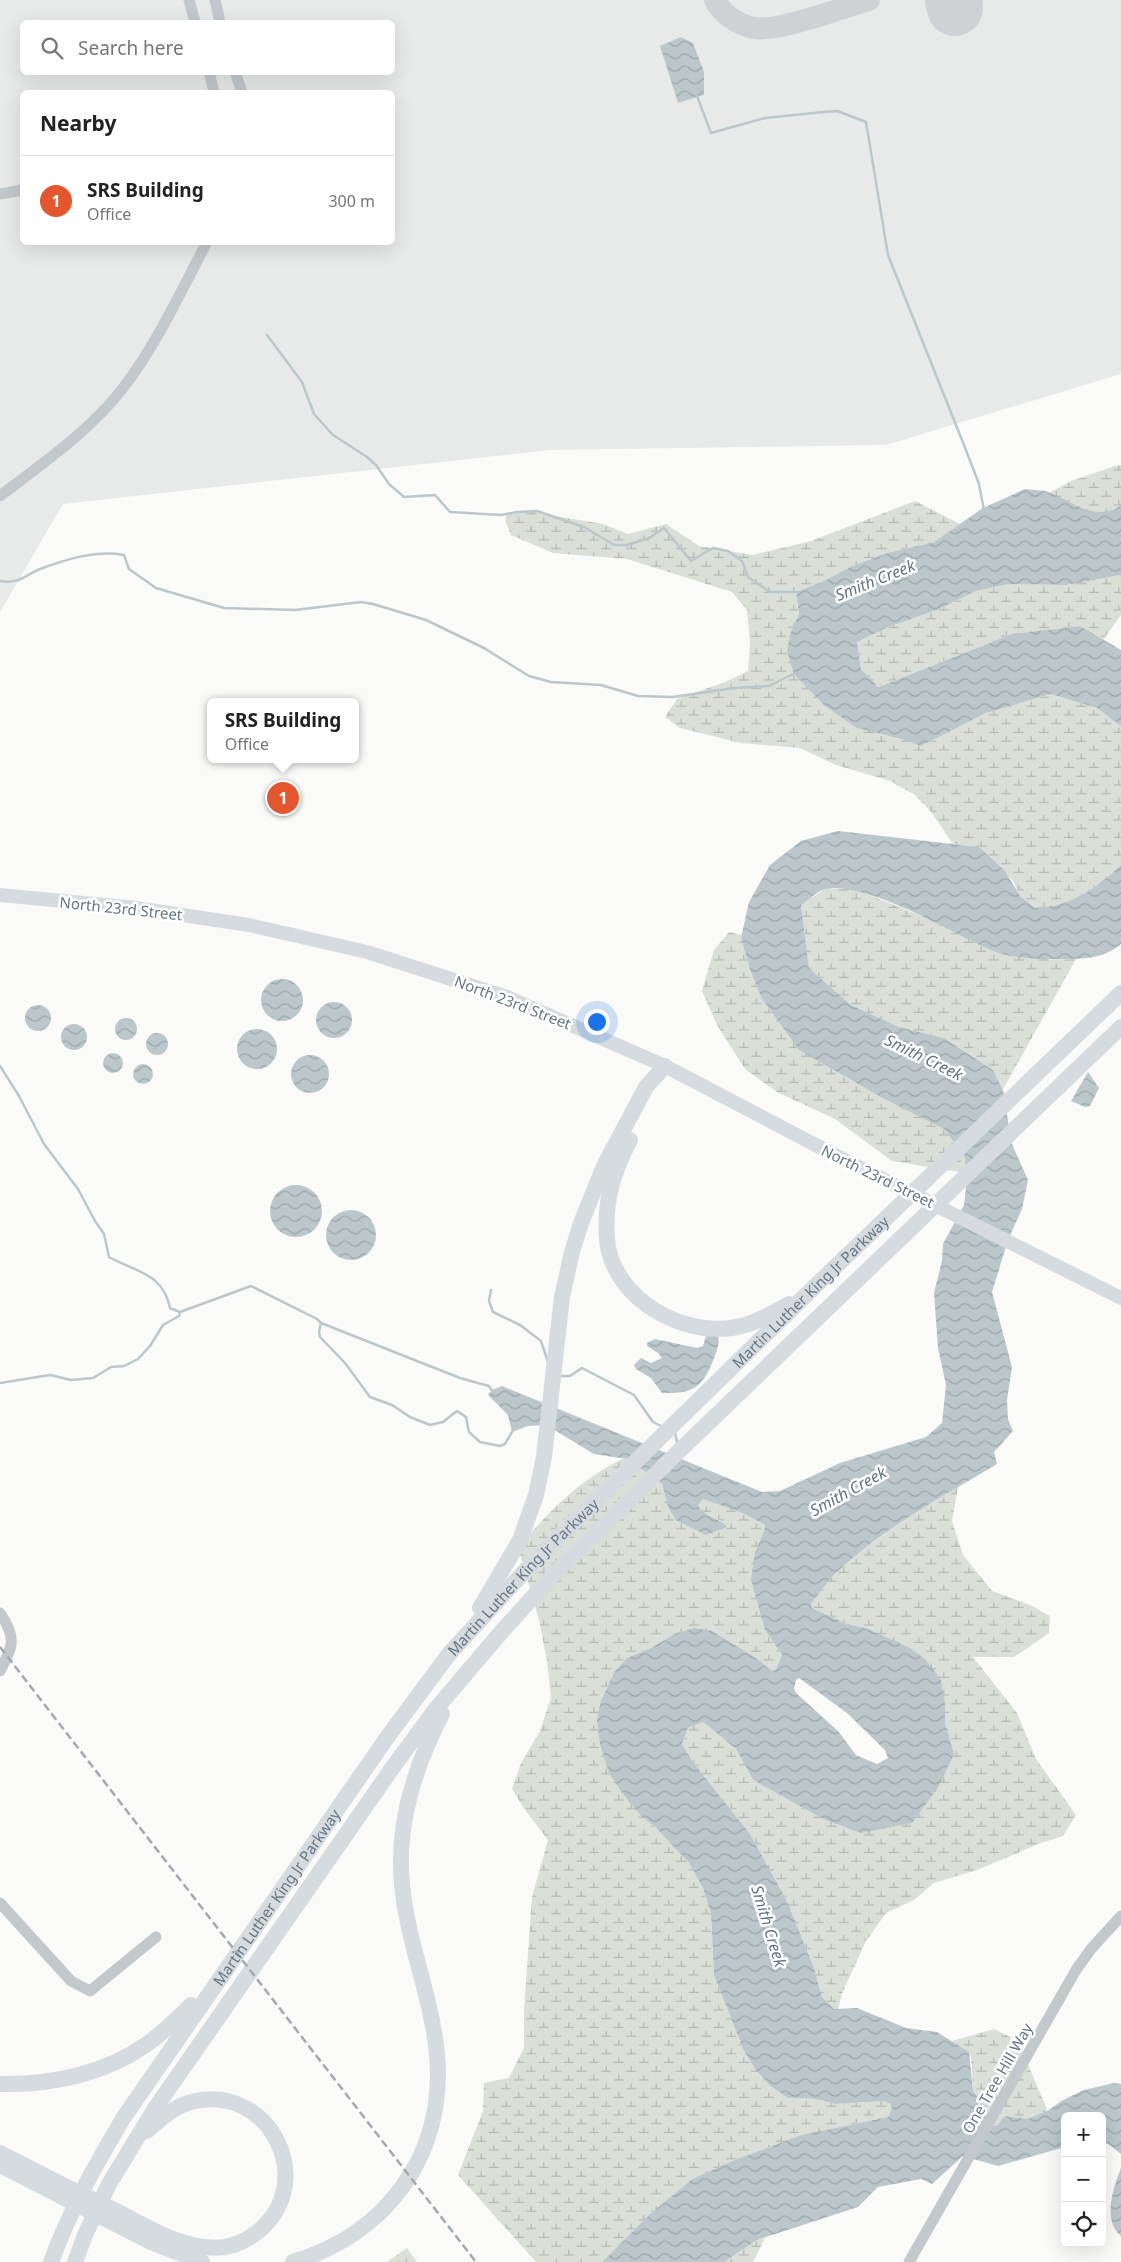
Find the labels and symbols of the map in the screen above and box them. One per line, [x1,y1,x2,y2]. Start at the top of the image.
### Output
water label: Smith Creek [832,554,919,606]
pin: 1 [267,779,299,817]
street label: North 23rd Street [59,892,184,924]
street label: North 23rd Street [452,971,575,1034]
your location [584,1009,610,1035]
water label: Smith Creek [881,1029,968,1086]
street label: North 23rd Street [818,1140,938,1212]
street label: Martin Luther King Jr Parkway [727,1211,893,1372]
water label: Smith Creek [806,1460,891,1521]
street label: Martin Luther King Jr Parkway [443,1493,603,1660]
street label: Martin Luther King Jr Parkway [208,1805,345,1989]
water label: Smith Creek [746,1882,792,1971]
street label: One Tree Hill Way [957,2019,1037,2137]

